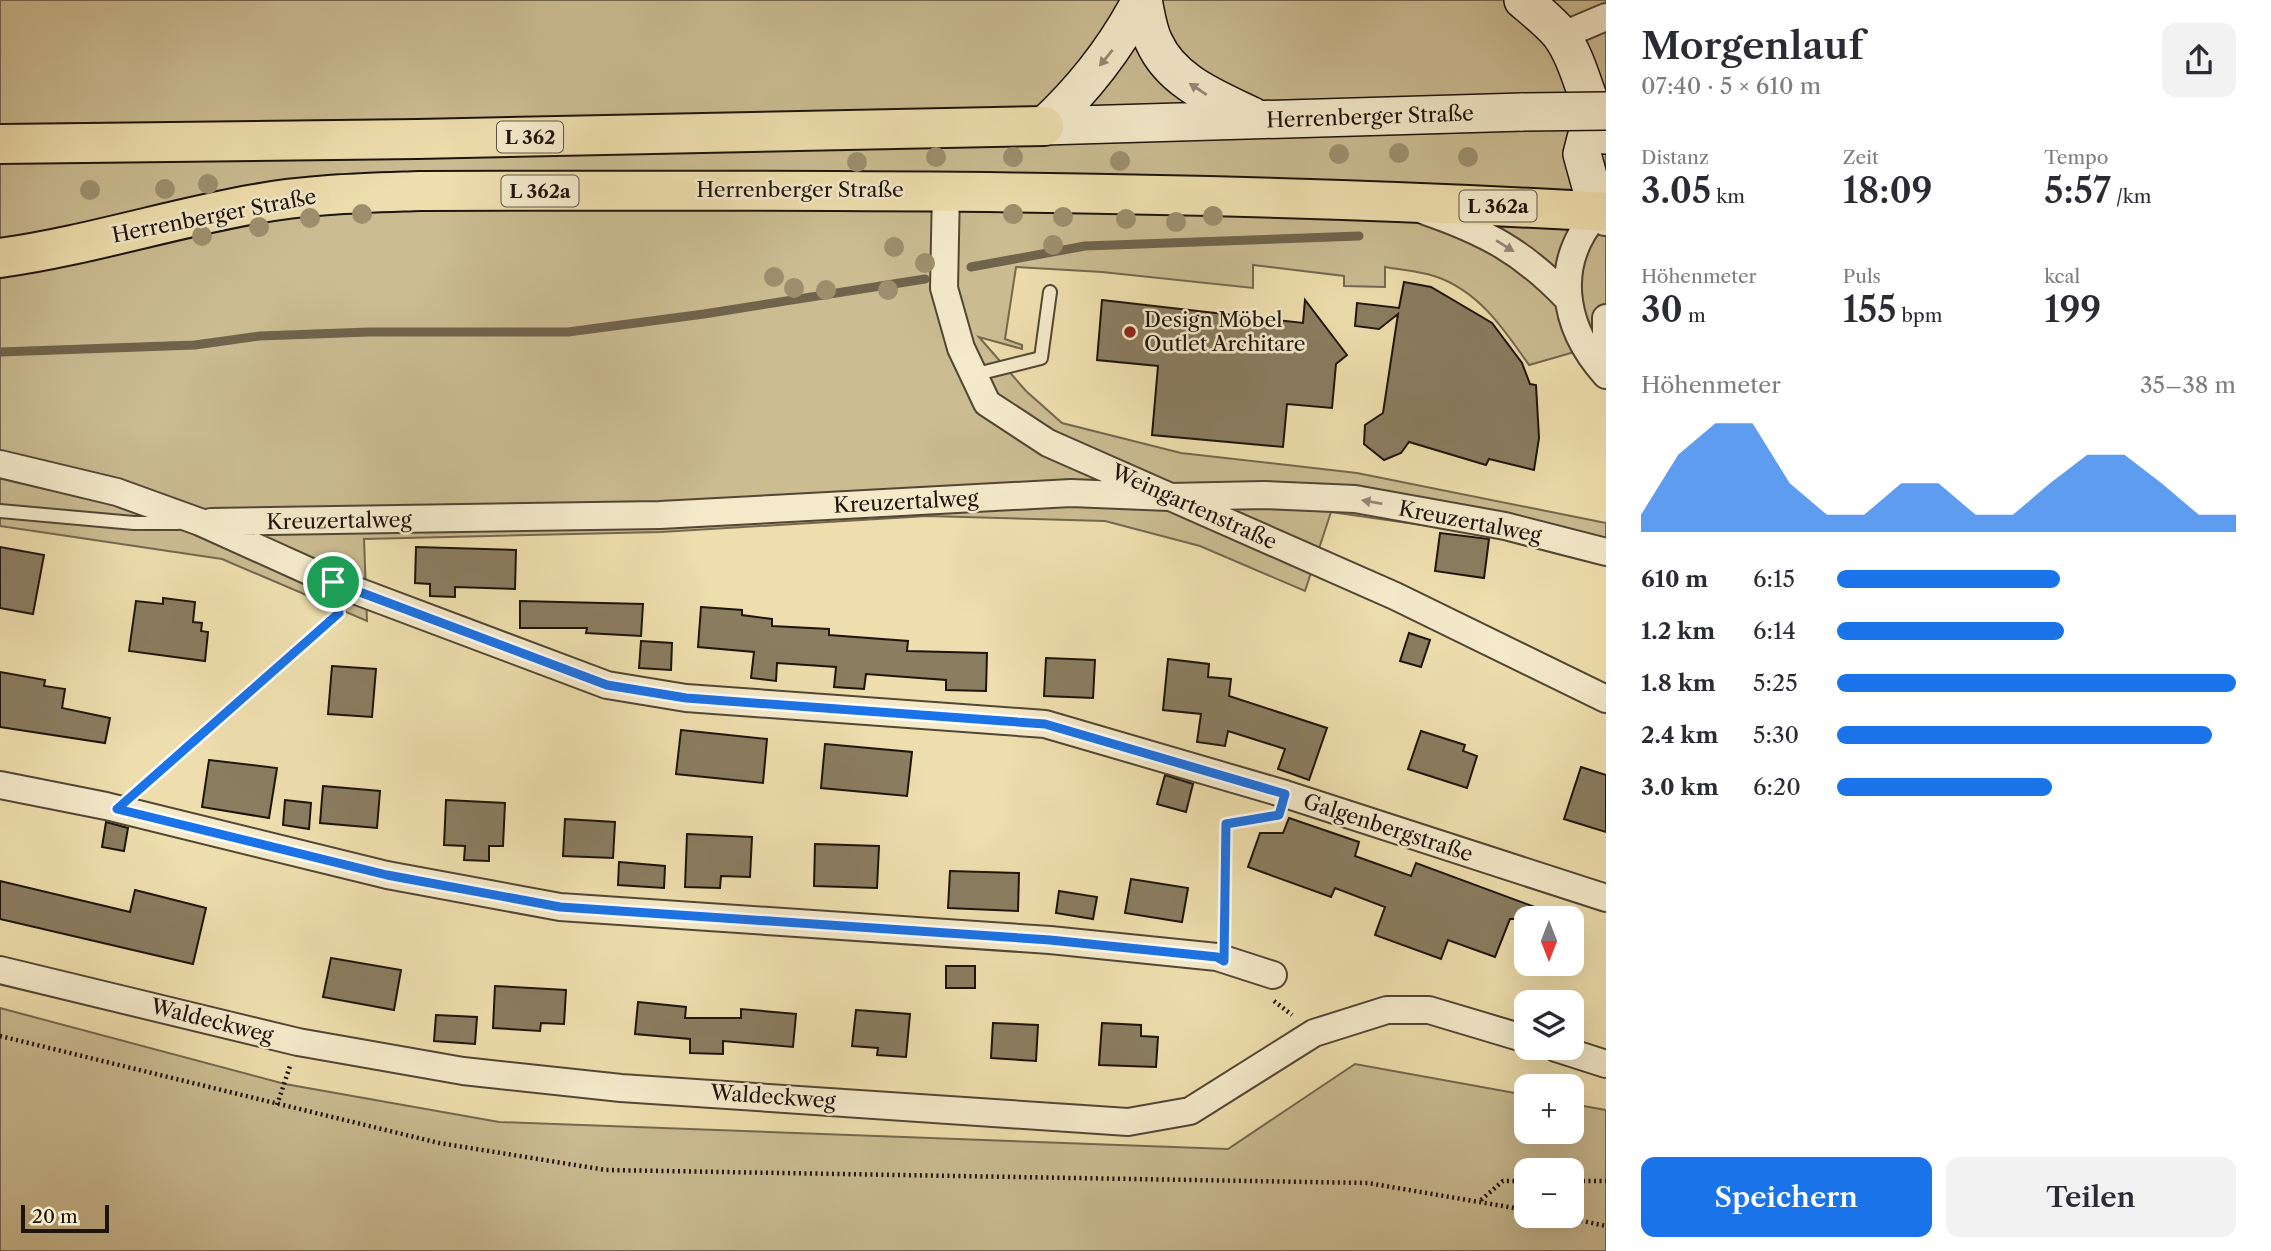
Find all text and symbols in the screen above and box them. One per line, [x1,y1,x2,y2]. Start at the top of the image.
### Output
text: Morgenlauf [1641,22,1864,69]
button: share [2162,23,2236,97]
one-way arrow [1098,48,1113,66]
text: 07:40 · 5 × 610 m [1641,72,1821,100]
one-way arrow [1188,82,1208,95]
street label: Herrenberger Straße [1266,100,1474,133]
road number: L 362 [497,122,563,153]
text: Distanz [1641,146,1709,169]
text: Zeit [1843,146,1879,169]
text: Tempo [2044,146,2108,169]
text: 3.05 [1641,169,1711,212]
text: 18:09 [1843,169,1933,212]
text: 5:57 [2044,169,2111,212]
road number: L 362a [502,176,578,206]
street label: Herrenberger Straße [696,177,904,202]
street label: Herrenberger Straße [110,183,318,248]
text: km [1711,185,1745,208]
text: /km [2111,185,2151,208]
road number: L 362a [1460,190,1536,222]
one-way arrow [1496,240,1515,253]
text: Höhenmeter [1641,265,1757,288]
text: Puls [1843,265,1881,288]
text: kcal [2044,265,2080,288]
text: 30 [1641,288,1683,331]
text: 155 [1843,288,1897,331]
text: 199 [2044,288,2101,331]
text: m [1683,304,1706,327]
text: bpm [1897,304,1942,327]
place label: Design Möbel Outlet Architare [1144,307,1306,356]
marker: Design Möbel Outlet Architare [1122,324,1138,340]
text: Höhenmeter [1641,371,1781,399]
text: 35–38 m [2140,371,2236,399]
street label: Weingartenstraße [1107,458,1281,554]
street label: Kreuzertalweg [833,485,980,518]
street label: Kreuzertalweg [1396,495,1545,548]
one-way arrow [1361,496,1383,507]
street label: Kreuzertalweg [266,507,413,534]
pin [303,552,363,612]
icon: arrive [314,563,352,601]
text: 610 m [1641,565,1708,593]
text: 6:15 [1753,565,1795,593]
text: 1.2 km [1641,617,1715,645]
text: 6:14 [1753,617,1796,645]
text: 1.8 km [1641,669,1716,697]
text: 5:25 [1753,669,1798,697]
text: 2.4 km [1641,721,1718,749]
text: 5:30 [1753,721,1799,749]
text: 3.0 km [1641,773,1719,801]
text: 6:20 [1753,773,1801,801]
street label: Galgenbergstraße [1300,788,1476,867]
north arrow [1514,906,1584,976]
map controls [1514,906,1584,1228]
button: layers [1514,990,1584,1060]
street label: Waldeckweg [147,993,277,1048]
button: + [1514,1074,1584,1144]
street label: Waldeckweg [709,1080,837,1113]
button: Speichern [1641,1157,1932,1237]
button: Teilen [1946,1157,2236,1237]
button: − [1514,1158,1584,1228]
scale bar [21,1202,108,1234]
text: 20 m [32,1205,78,1228]

